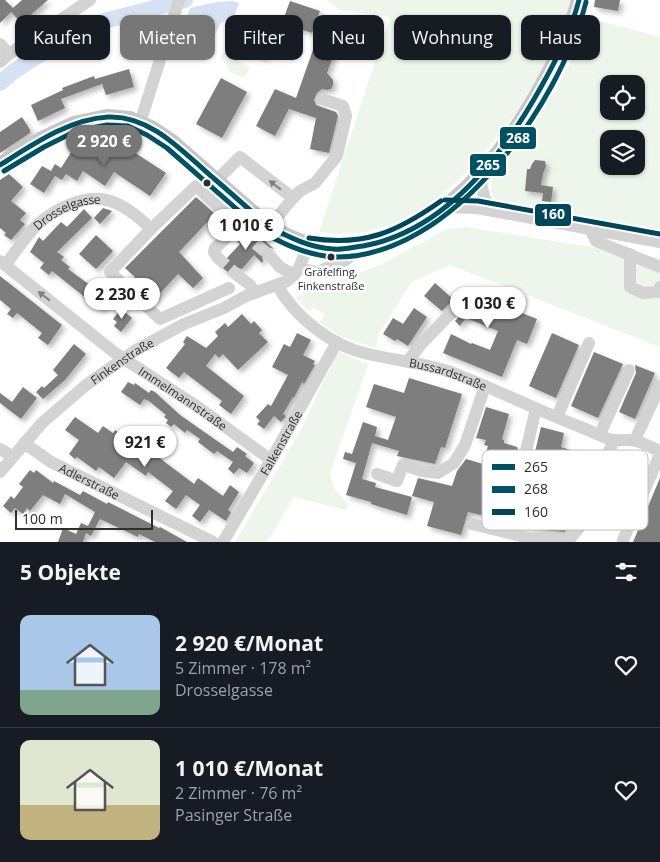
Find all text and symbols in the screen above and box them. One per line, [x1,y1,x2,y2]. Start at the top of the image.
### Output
chip: Kaufen [15,15,110,60]
chip: Mieten [120,15,215,60]
chip: Filter [225,15,303,60]
chip: Neu [313,15,384,60]
chip: Wohnung [394,15,511,60]
chip: Haus [521,15,600,60]
map controls [600,75,645,175]
button: locate [600,75,645,120]
pin: 2 920 € [58,124,150,167]
line badge: 268 [499,126,537,150]
text: 268 [506,128,530,147]
text: 2 920 € [77,130,131,152]
button: layers [600,130,645,175]
line badge: 265 [469,153,507,177]
text: 265 [476,155,500,174]
unlabelled marker [202,178,212,188]
one-way arrow [269,179,282,190]
street label: Drosselgasse [29,190,101,233]
line badge: 160 [534,203,572,227]
text: 160 [541,204,565,223]
pin: 1 010 € [200,208,292,251]
text: 1 010 € [219,214,273,236]
marker: Gräfelfing, Finkenstraße [326,252,336,262]
place label: Gräfelfing, Finkenstraße [298,264,364,293]
pin: 2 230 € [76,278,168,320]
text: 2 230 € [95,283,149,305]
pin: 1 030 € [442,286,534,329]
one-way arrow [37,291,51,301]
text: 1 030 € [461,292,515,314]
street label: Finkenstraße [87,333,157,388]
street label: Bussardstraße [408,354,490,394]
street label: Immelmannstraße [135,362,231,434]
street label: Falkenstraße [256,407,306,478]
pin: 921 € [110,426,180,468]
text: 921 € [125,431,165,453]
legend [482,450,648,530]
text: 265 [524,457,548,476]
street label: Adlerstraße [56,459,123,503]
text: 268 [524,479,548,498]
text: 160 [524,502,548,521]
scale bar [15,507,152,530]
text: 100 m [22,509,63,528]
text: 5 Objekte [20,558,121,586]
icon: filters [612,558,640,586]
text: 2 920 €/Monat [175,629,323,657]
icon: home [60,635,120,695]
icon: heart [612,651,640,679]
text: 5 Zimmer · 178 m² [175,657,311,679]
text: Drosselgasse [175,679,273,701]
text: 1 010 €/Monat [175,754,323,782]
icon: home [60,760,120,820]
icon: heart [612,776,640,804]
text: 2 Zimmer · 76 m² [175,782,302,804]
text: Pasinger Straße [175,804,292,826]

